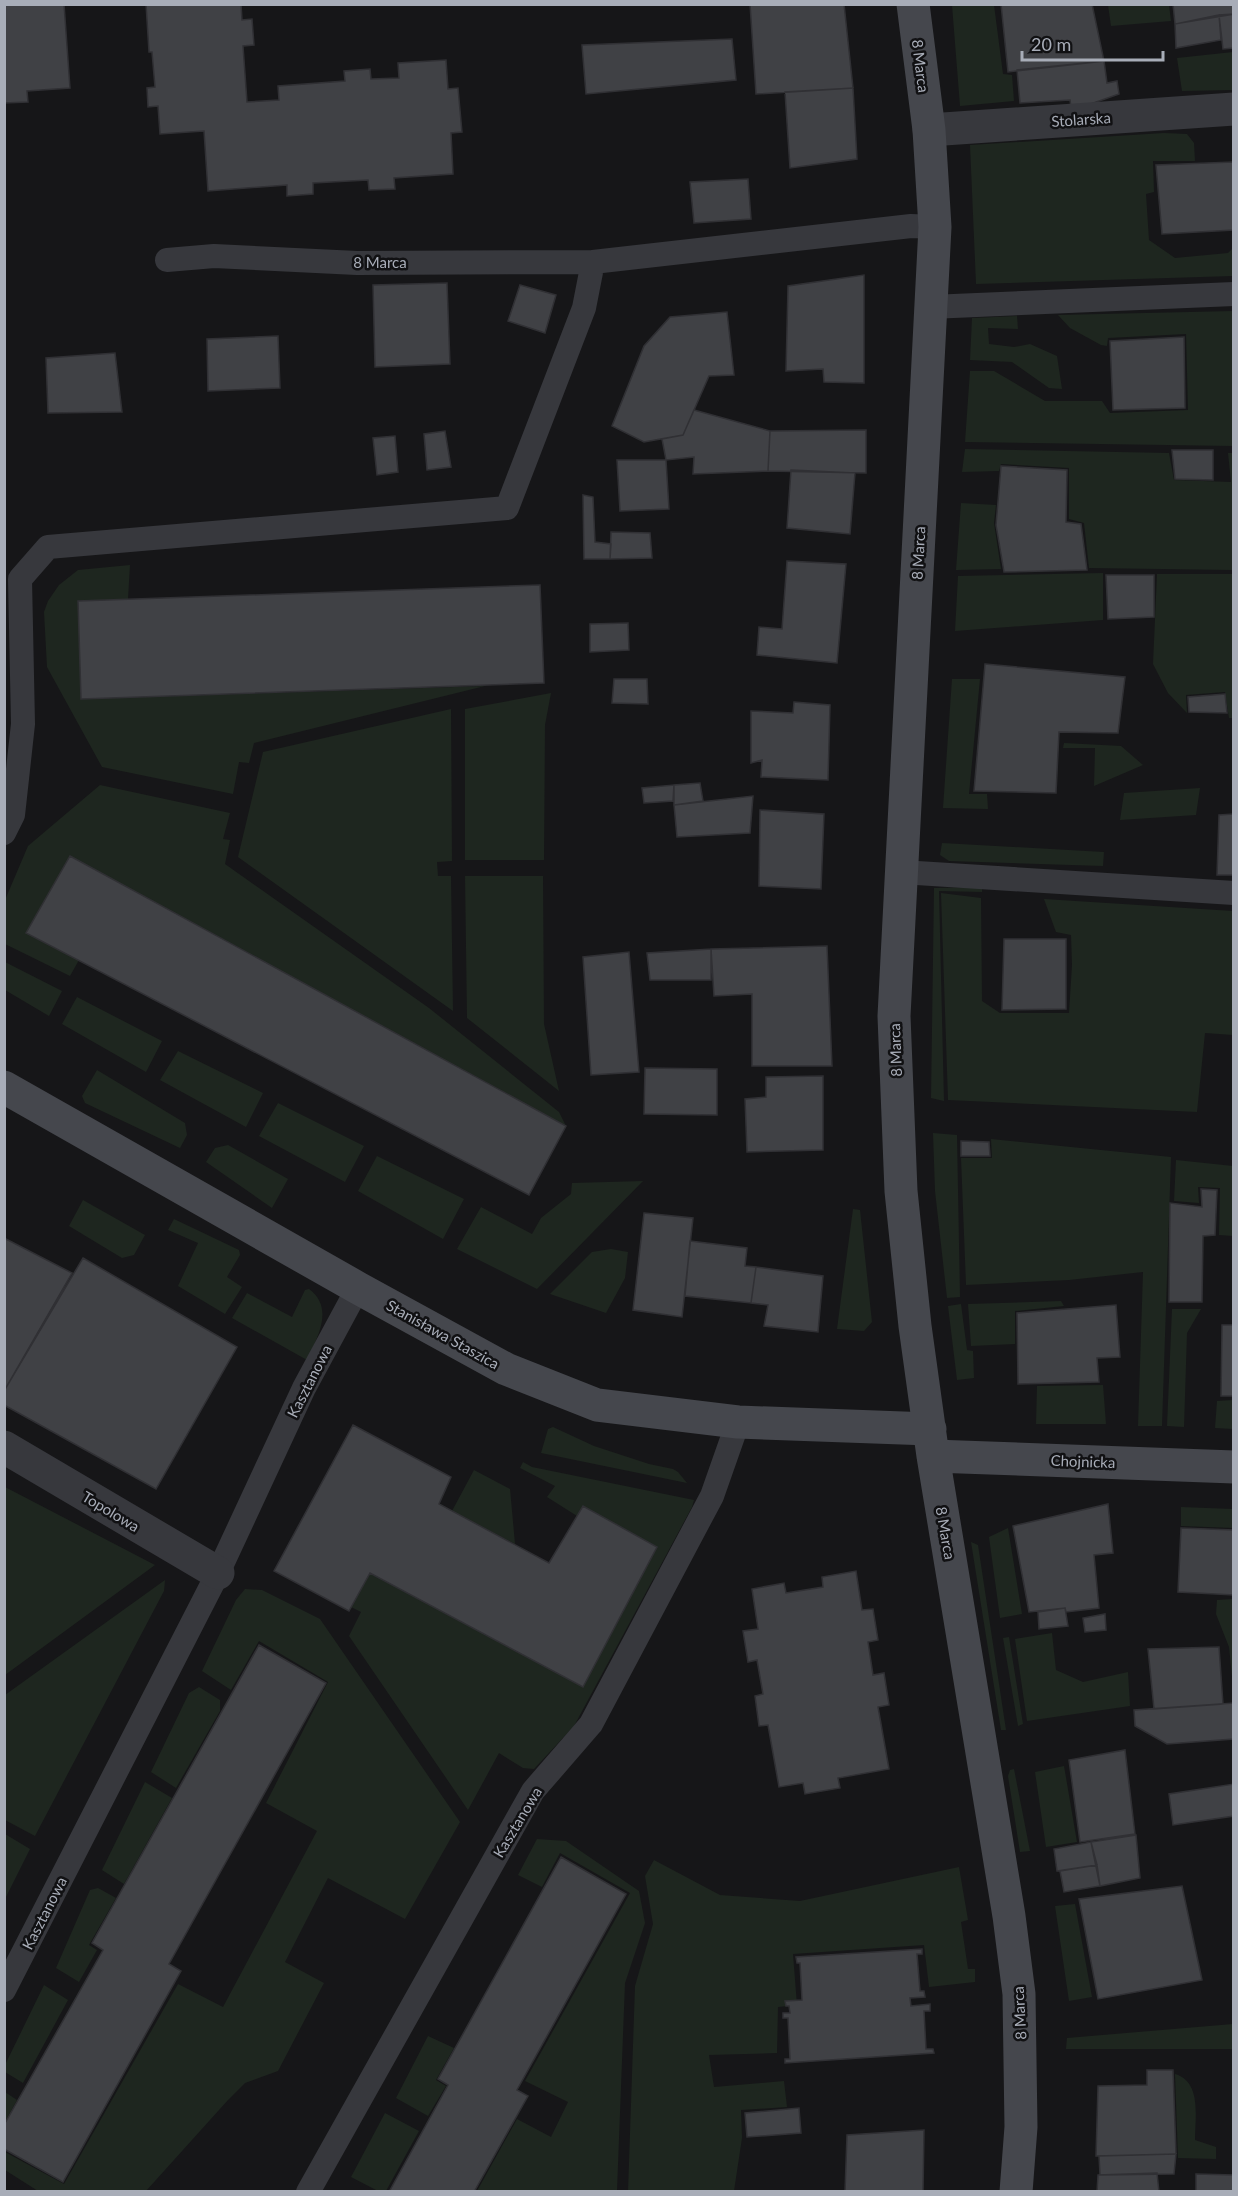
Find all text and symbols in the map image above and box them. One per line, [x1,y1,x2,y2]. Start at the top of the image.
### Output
scale bar [1022,24,1163,62]
text: 20 m [1031,33,1071,55]
street label: 8 Marca [909,38,933,94]
street label: Stolarska [1051,108,1111,130]
street label: 8 Marca [353,253,407,271]
street label: 8 Marca [908,526,928,580]
street label: 8 Marca [885,1023,905,1077]
street label: Stanisława Staszica [383,1296,503,1372]
street label: Kasztanowa [283,1342,335,1420]
street label: Chojnicka [1050,1451,1116,1471]
street label: Topolowa [79,1487,143,1535]
street label: 8 Marca [932,1505,960,1561]
street label: Kasztanowa [489,1783,545,1861]
street label: Kasztanowa [18,1874,70,1952]
street label: 8 Marca [1009,1986,1029,2040]

